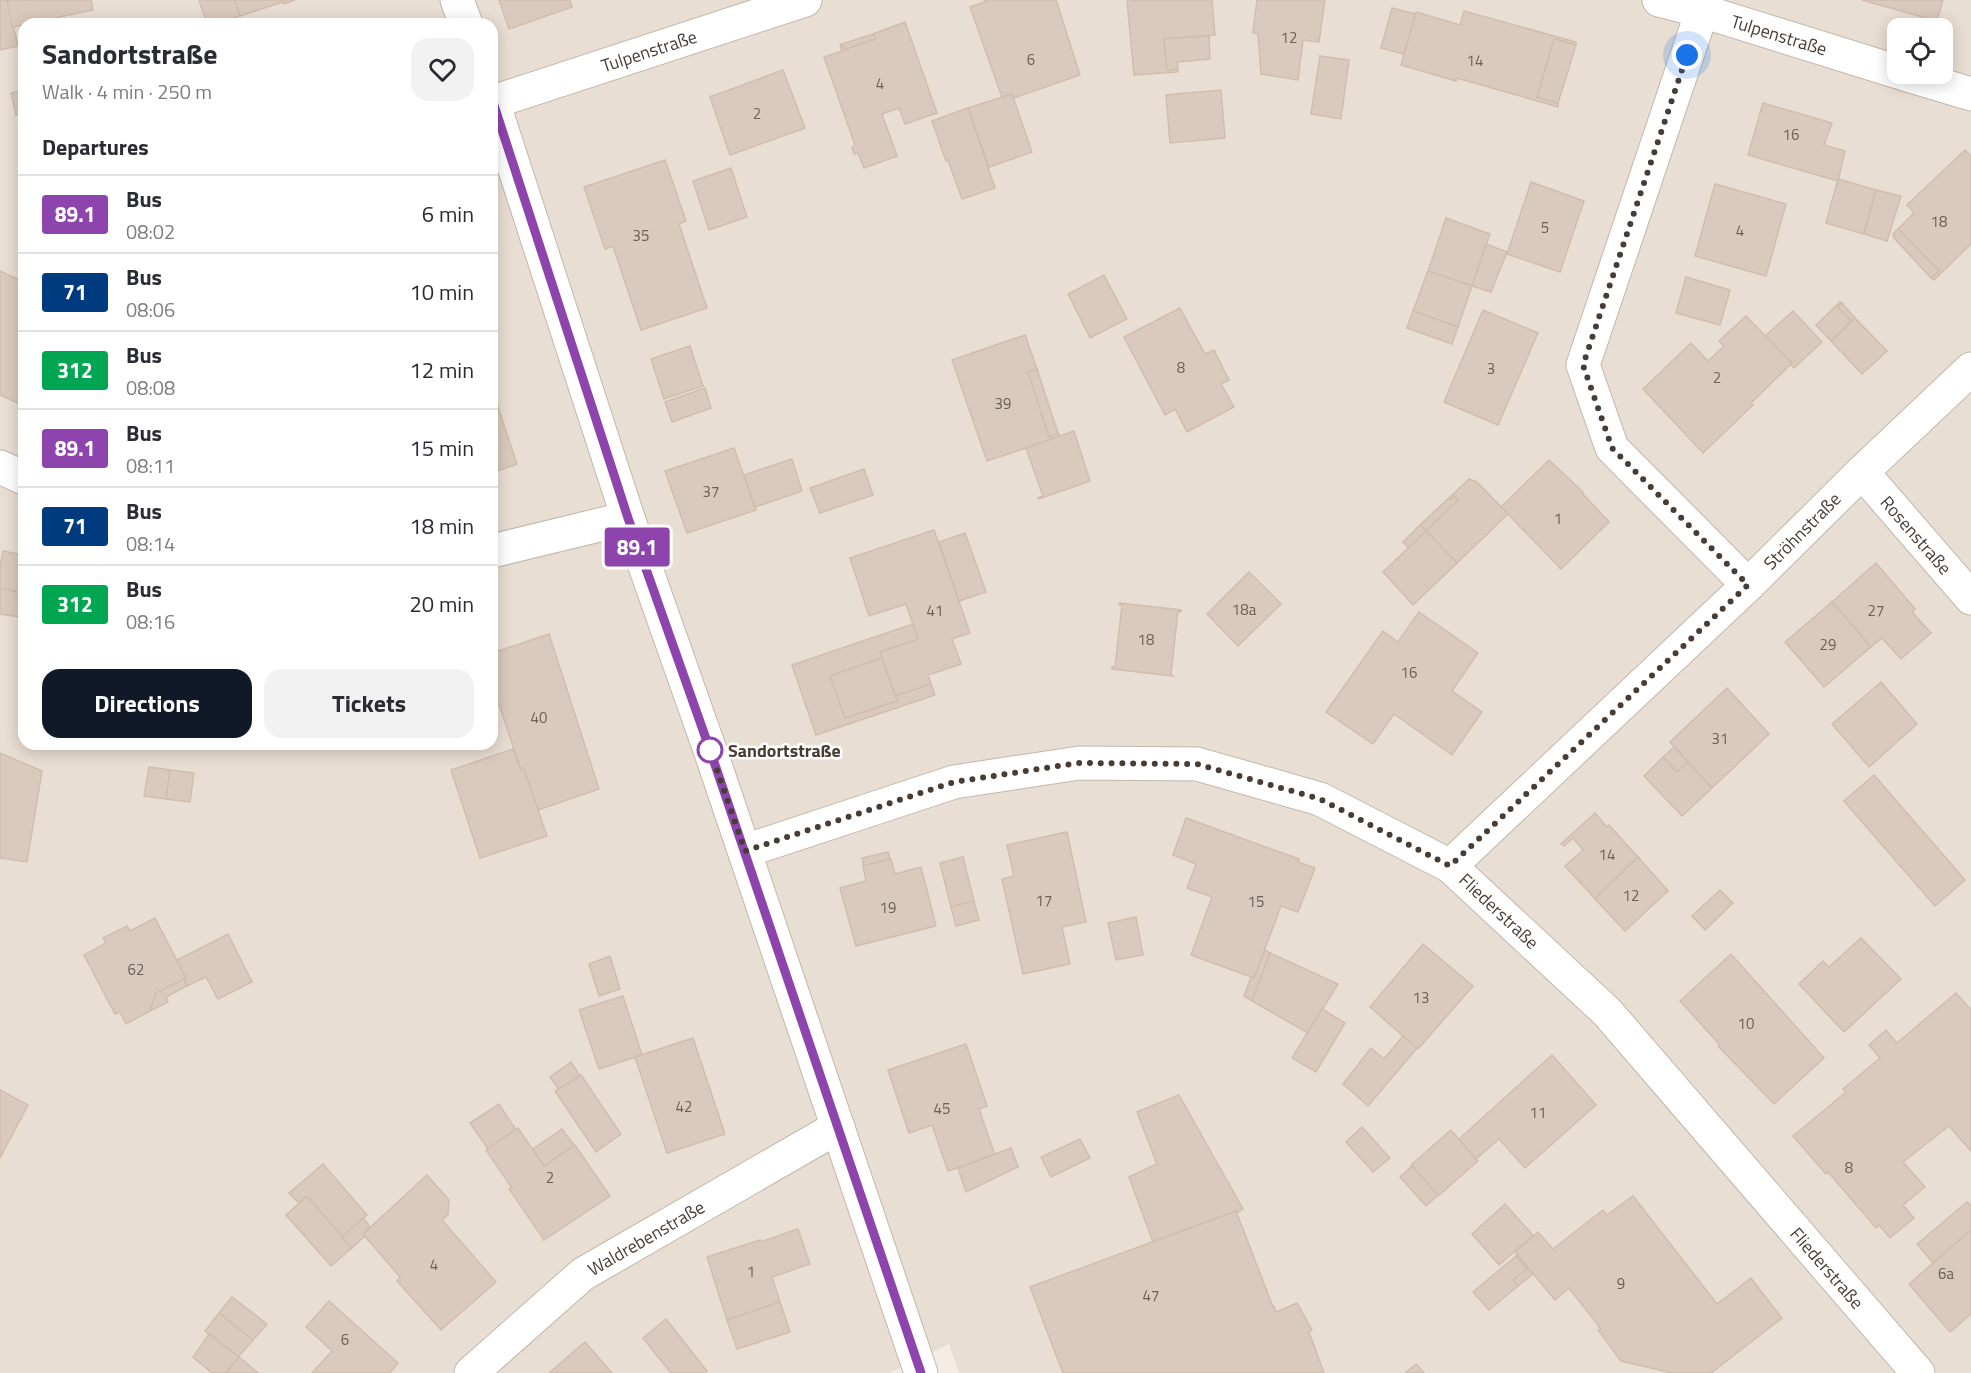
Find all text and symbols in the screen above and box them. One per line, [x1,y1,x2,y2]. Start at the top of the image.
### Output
street label: Tulpenstraße [1728,8,1830,62]
map controls [1887,18,1953,84]
button: locate [1887,18,1953,84]
street label: Tulpenstraße [598,23,700,79]
house number: 12 [1281,26,1297,49]
text: Sandortstraße [42,32,217,75]
button: heart [411,38,474,101]
your location [1672,40,1702,70]
house number: 6 [1027,48,1035,71]
house number: 14 [1467,49,1483,72]
house number: 4 [876,72,884,95]
text: Walk · 4 min · 250 m [42,76,212,107]
house number: 2 [753,102,761,125]
house number: 16 [1783,123,1799,146]
text: Departures [42,130,149,164]
text: Bus [126,182,162,216]
text: 6 min [422,197,474,231]
text: 89.1 [55,198,95,230]
house number: 18 [1931,210,1947,233]
text: 08:02 [126,216,175,247]
house number: 5 [1541,216,1549,239]
house number: 4 [1736,219,1744,242]
house number: 35 [633,224,649,247]
text: Bus [126,260,162,294]
text: 10 min [409,275,474,309]
text: 71 [63,276,87,308]
text: 08:06 [126,294,175,325]
text: Bus [126,338,162,372]
text: 12 min [409,353,474,387]
text: 312 [57,354,93,386]
house number: 8 [1177,356,1185,379]
house number: 3 [1487,357,1495,380]
house number: 2 [1713,366,1721,389]
text: 08:08 [126,372,175,403]
house number: 39 [995,392,1011,415]
text: Bus [126,416,162,450]
text: 15 min [409,431,474,465]
text: 89.1 [55,432,95,464]
text: 08:11 [126,450,175,481]
house number: 37 [703,480,719,503]
street label: Ströhnstraße [1757,486,1847,576]
street label: Rosenstraße [1874,490,1958,580]
text: Bus [126,494,162,528]
house number: 1 [1554,507,1562,530]
text: 18 min [409,509,474,543]
text: 71 [63,510,87,542]
text: 08:14 [126,528,175,559]
line badge: 89.1 [595,528,679,566]
text: 89.1 [617,531,657,563]
text: Bus [126,572,162,606]
text: 20 min [409,587,474,621]
text: 312 [57,588,93,620]
house number: 18a [1232,598,1257,621]
house number: 41 [927,599,943,622]
house number: 27 [1868,599,1884,622]
text: 08:16 [126,606,175,637]
house number: 18 [1138,628,1154,651]
house number: 29 [1820,633,1836,656]
house number: 16 [1401,661,1417,684]
button: Directions [42,669,252,738]
button: Tickets [264,669,474,738]
house number: 40 [531,706,547,729]
house number: 31 [1712,727,1728,750]
marker: Sandortstraße [697,737,723,763]
place label: Sandortstraße [728,737,841,764]
house number: 14 [1599,843,1615,866]
street label: Fliederstraße [1453,867,1545,955]
house number: 12 [1623,884,1639,907]
house number: 17 [1036,889,1052,912]
house number: 15 [1248,890,1264,913]
house number: 19 [880,896,896,919]
house number: 62 [128,958,144,981]
house number: 13 [1413,986,1429,1009]
house number: 10 [1738,1012,1754,1035]
house number: 42 [676,1095,692,1118]
house number: 45 [934,1097,950,1120]
house number: 11 [1530,1101,1546,1124]
house number: 8 [1845,1156,1853,1179]
house number: 2 [546,1166,554,1189]
street label: Waldrebenstraße [582,1194,710,1282]
street label: Fliederstraße [1784,1221,1870,1315]
house number: 4 [430,1253,438,1276]
house number: 1 [747,1260,755,1283]
house number: 6a [1938,1262,1954,1285]
house number: 9 [1617,1272,1625,1295]
house number: 47 [1143,1284,1159,1307]
house number: 6 [341,1328,349,1351]

